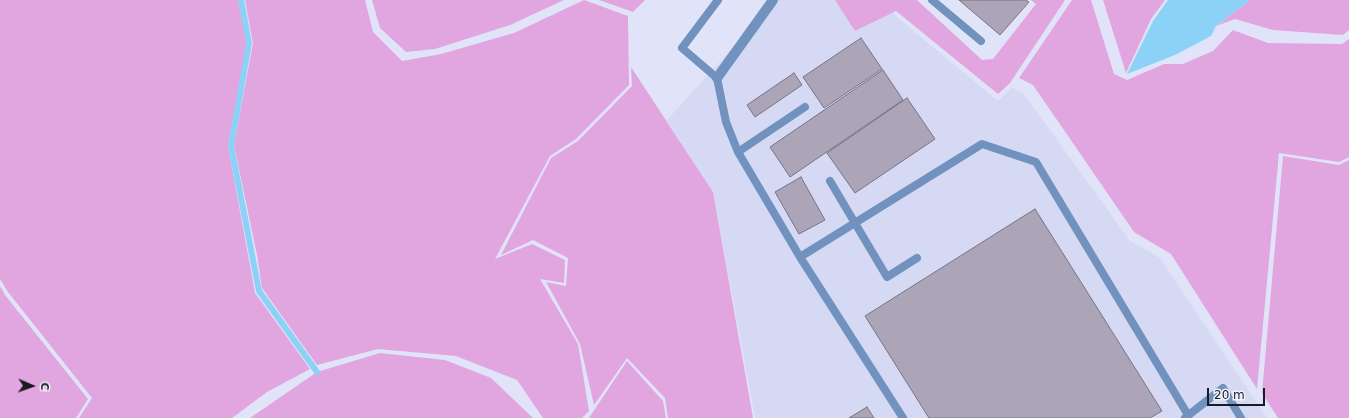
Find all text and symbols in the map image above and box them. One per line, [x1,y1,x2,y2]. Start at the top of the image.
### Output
north arrow [12,366,52,406]
scale bar [1209,380,1267,406]
text: С [38,382,51,391]
text: 20 m [1214,388,1245,402]

